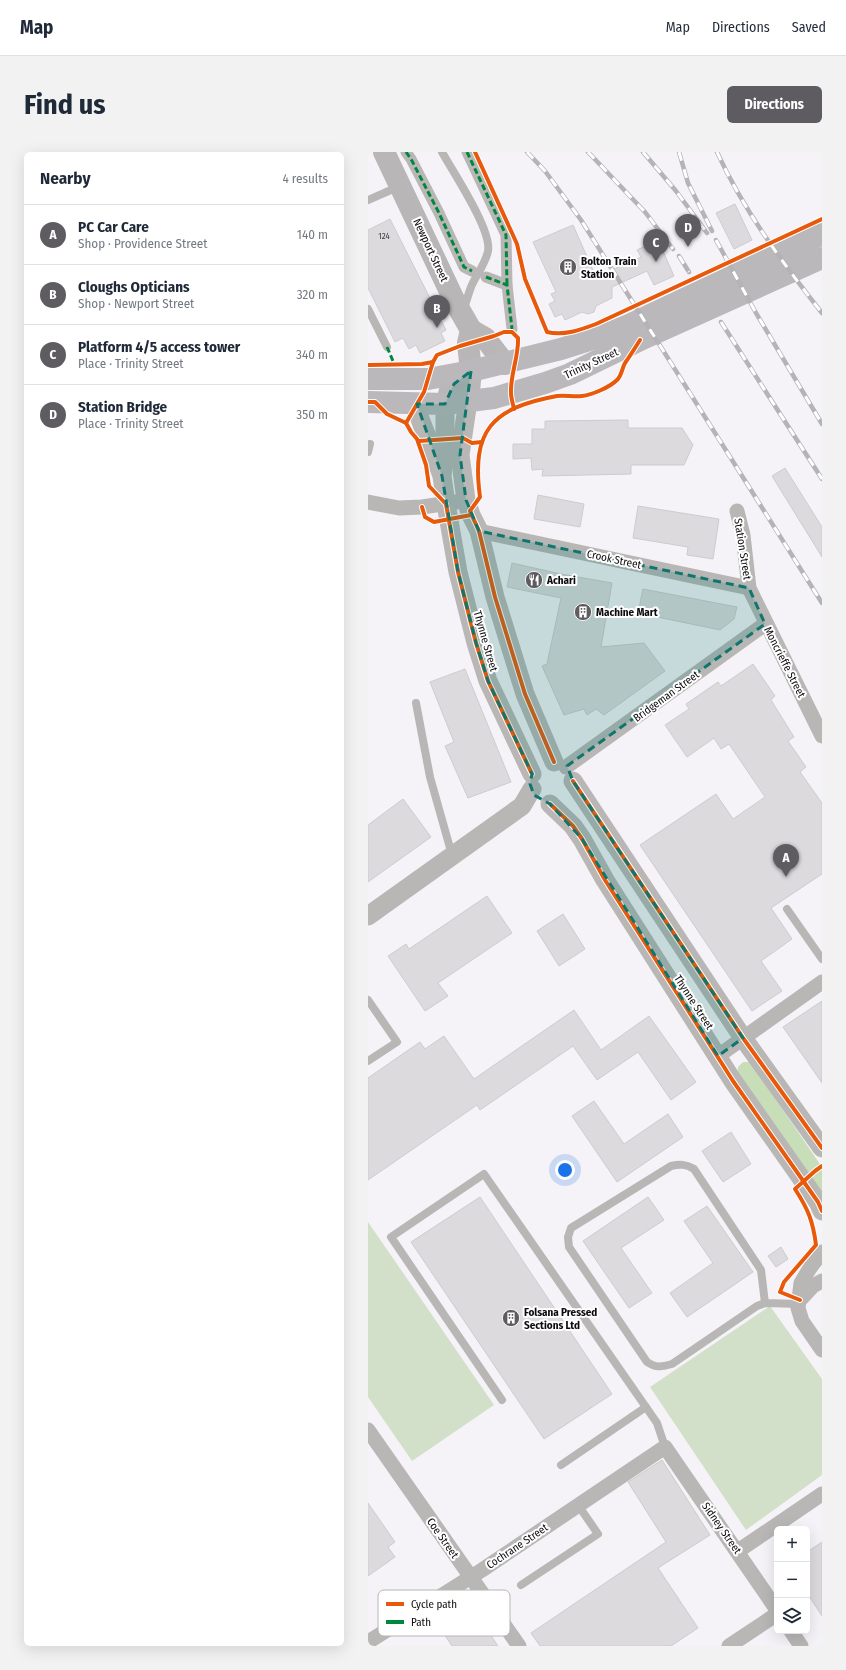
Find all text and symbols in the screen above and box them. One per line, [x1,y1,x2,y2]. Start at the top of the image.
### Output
text: Map [20,16,53,39]
text: Map [666,19,690,36]
text: Directions [712,19,770,36]
text: Saved [792,19,826,36]
button: Directions [727,86,822,123]
text: Find us [24,88,106,121]
text: Nearby [40,168,91,189]
text: 4 results [282,171,328,186]
pin: D [675,214,701,247]
street label: Newport Street [410,217,451,284]
text: PC Car Care [78,218,149,236]
text: A [49,227,57,242]
text: 140 m [297,227,328,242]
pin: C [643,229,669,262]
house number: 124 [378,231,390,241]
text: Shop · Providence Street [78,236,207,251]
place label: Bolton Train Station [581,255,637,281]
building icon: Bolton Train Station [558,257,578,277]
text: Cloughs Opticians [78,278,190,296]
text: B [49,287,57,302]
text: 320 m [297,287,328,302]
pin: B [424,295,450,328]
text: Shop · Newport Street [78,296,194,311]
text: Platform 4/5 access tower [78,338,240,356]
street label: Trinity Street [562,345,621,382]
text: C [50,347,56,362]
text: 340 m [296,347,328,362]
text: Place · Trinity Street [78,356,184,371]
text: Station Bridge [78,398,167,416]
text: D [49,407,57,422]
text: 350 m [296,407,328,422]
text: Place · Trinity Street [78,416,184,431]
street label: Station Street [731,517,754,581]
street label: Crook Street [586,547,643,572]
restaurant icon: Achari [524,570,544,590]
place label: Achari [546,574,576,587]
building icon: Machine Mart [573,602,593,622]
place label: Machine Mart [596,606,658,619]
street label: Thynne Street [471,609,500,673]
street label: Moncrieffe Street [761,625,808,700]
street label: Bridgeman Street [631,668,702,725]
pin: A [773,844,799,877]
street label: Thynne Street [671,973,716,1032]
your location [555,1160,575,1180]
place label: Folsana Pressed Sections Ltd [524,1306,597,1332]
building icon: Folsana Pressed Sections Ltd [501,1308,521,1328]
street label: Sidney Street [699,1500,744,1557]
street label: Coe Street [424,1516,461,1561]
street label: Cochrane Street [484,1521,551,1572]
map controls [774,1526,810,1634]
button: + [774,1526,810,1562]
button: − [774,1562,810,1598]
legend [378,1590,510,1636]
text: Cycle path [411,1598,457,1611]
button: layers [774,1598,810,1634]
text: Path [411,1616,431,1629]

